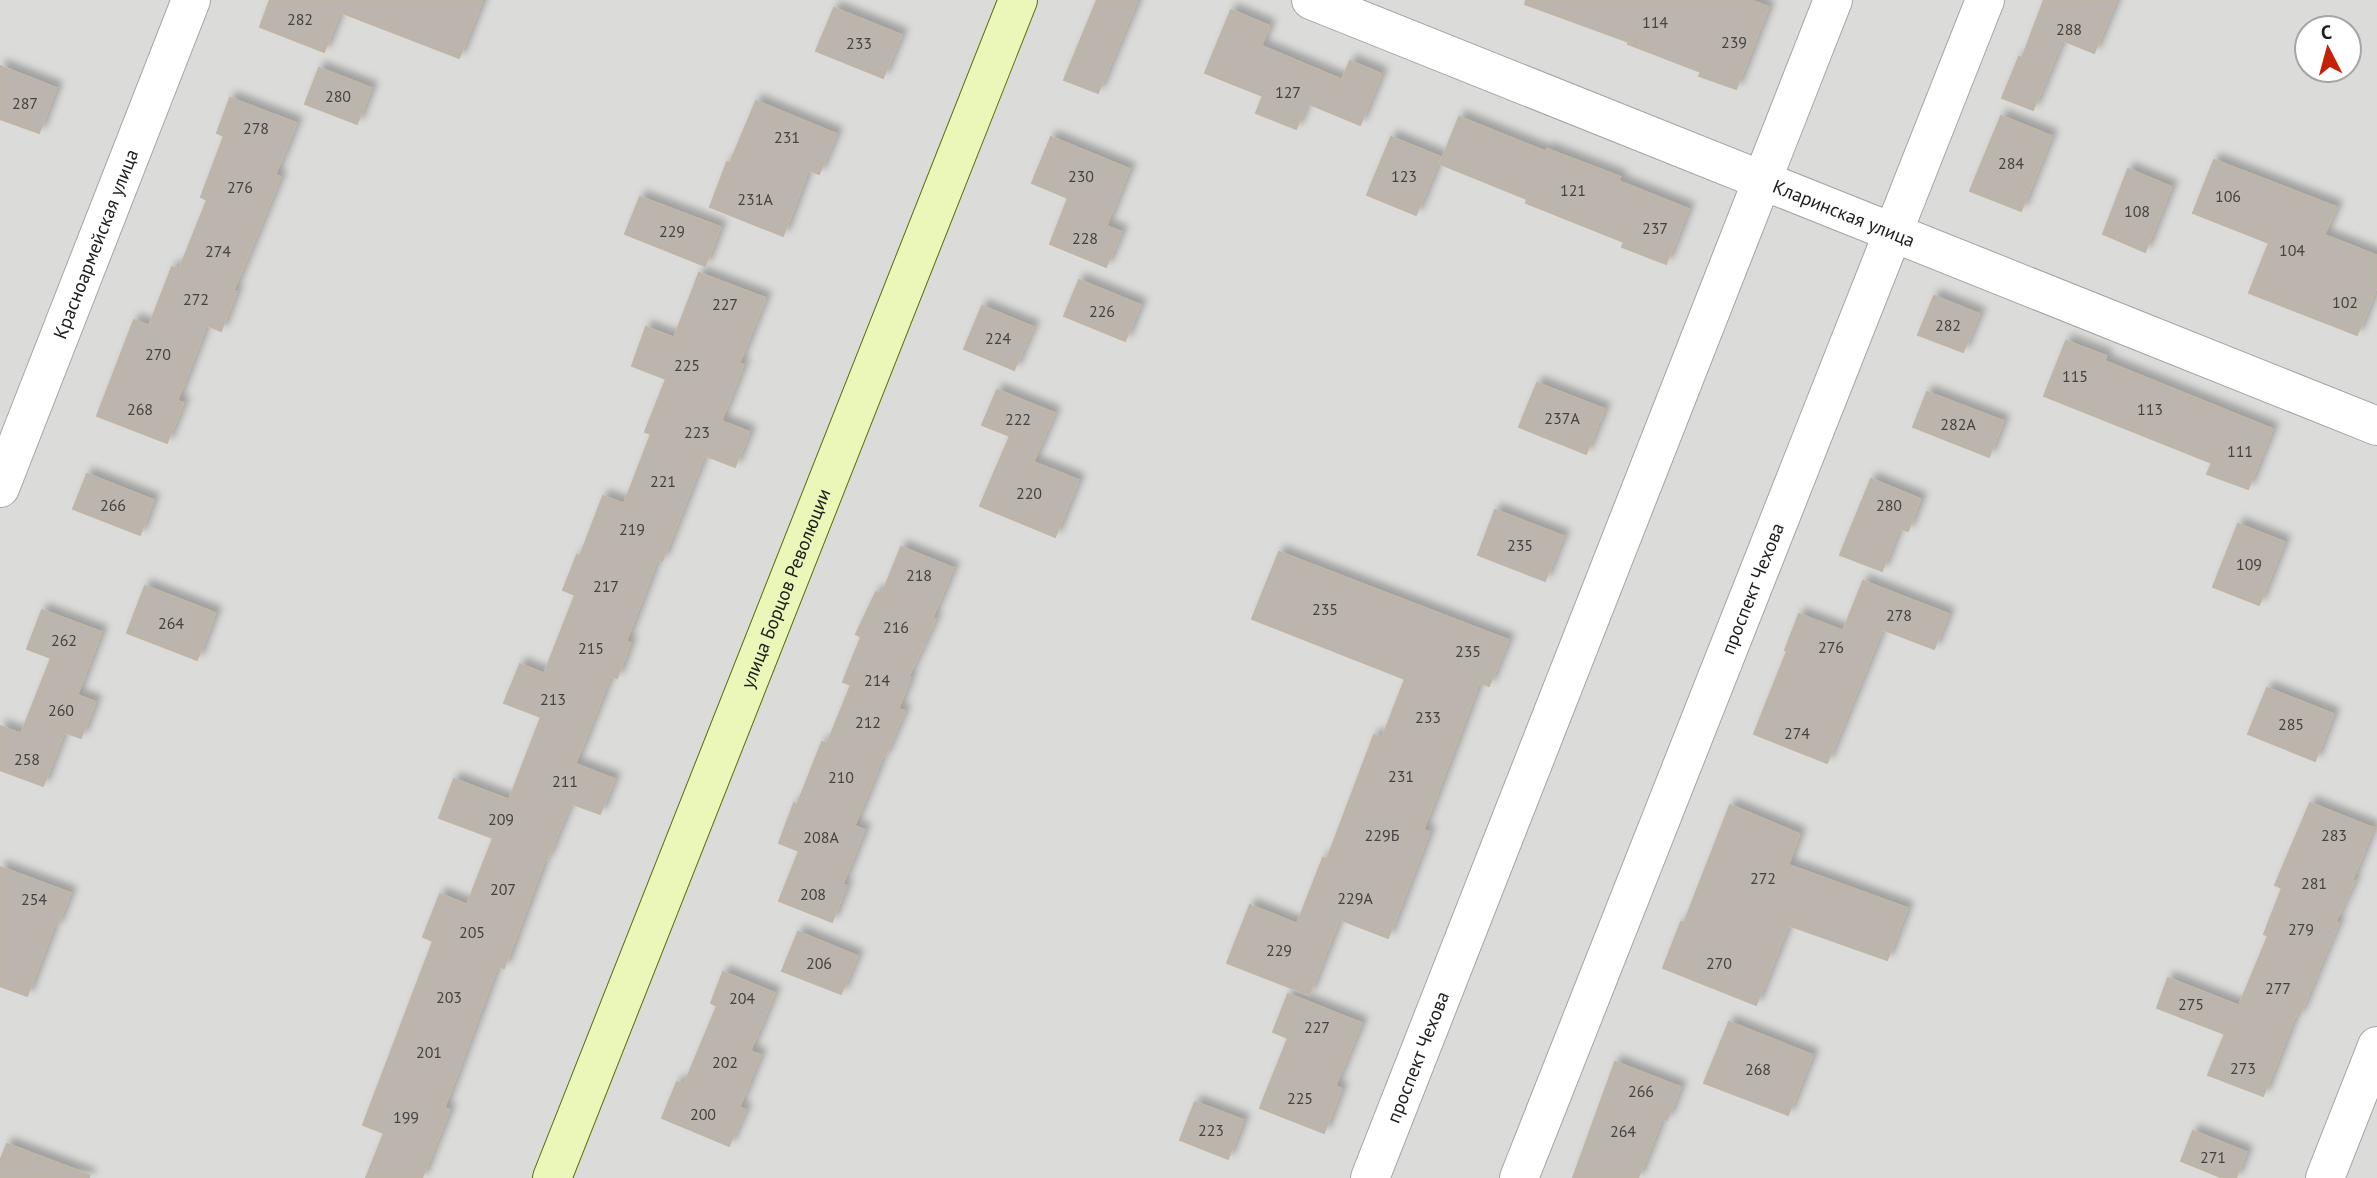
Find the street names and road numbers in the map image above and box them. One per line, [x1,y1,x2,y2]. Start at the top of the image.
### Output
street label: Красноармейская улица [48,146,143,342]
street label: Кларинская улица [1769,174,1919,252]
street label: улица Борцов Революции [735,485,836,692]
street label: проспект Чехова [1715,519,1789,658]
street label: проспект Чехова [1381,988,1454,1126]

